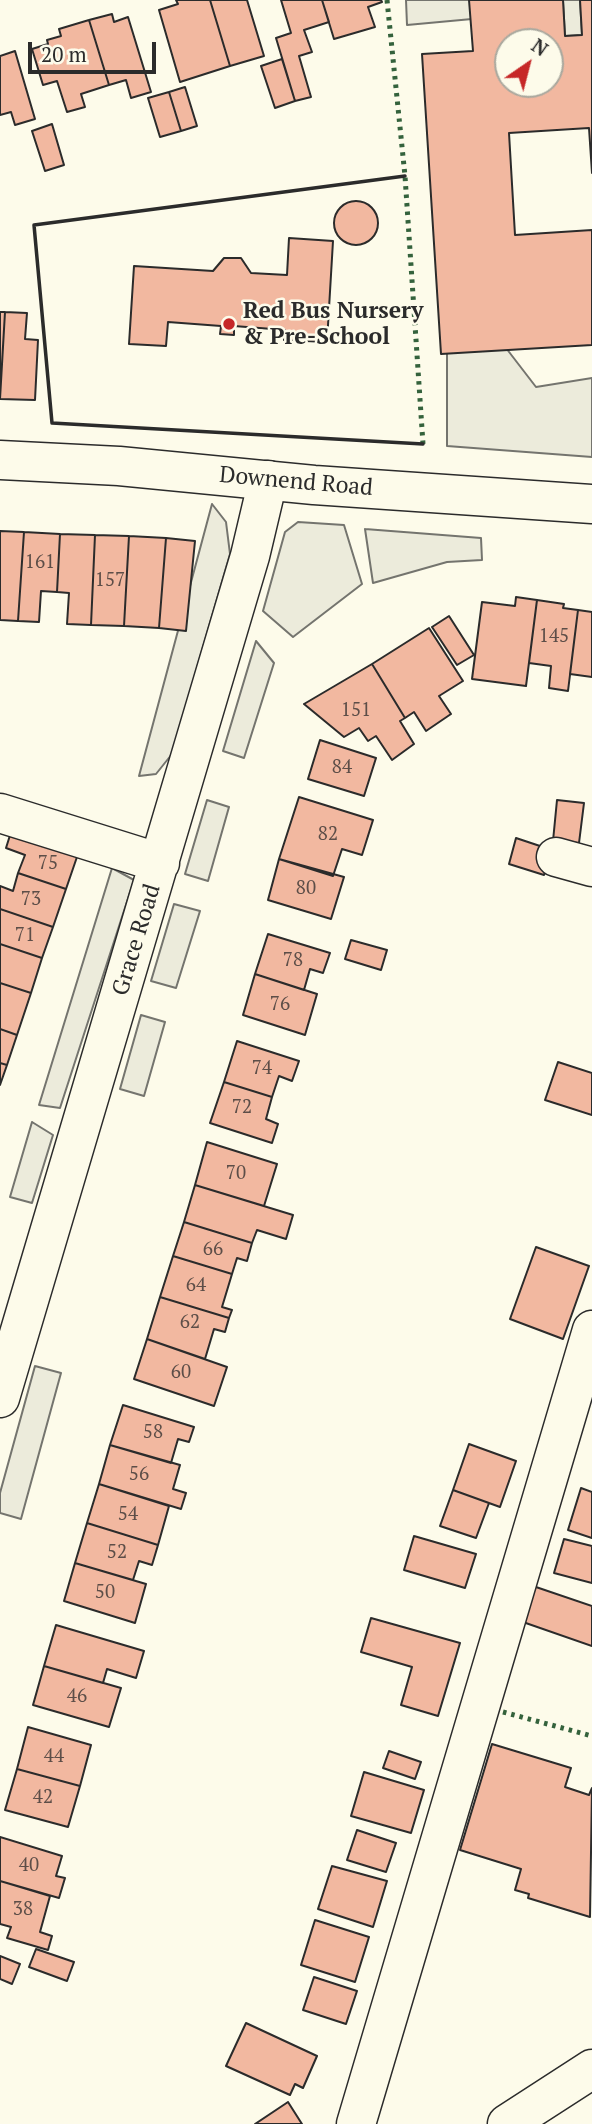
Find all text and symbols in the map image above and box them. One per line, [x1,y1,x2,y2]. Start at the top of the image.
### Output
scale bar [32,28,159,72]
north arrow [494,28,564,98]
text: N [527,33,553,61]
text: 20 m [41,40,87,68]
place label: Red Bus Nursery & Pre-School [243,297,423,351]
marker: Red Bus Nursery & Pre-School [221,316,237,332]
street label: Downend Road [218,462,374,502]
house number: 161 [25,552,55,574]
house number: 157 [95,570,125,592]
house number: 145 [539,626,569,648]
house number: 151 [341,700,371,722]
house number: 84 [332,757,352,779]
house number: 82 [318,824,338,846]
house number: 75 [38,853,58,875]
house number: 80 [296,878,316,900]
street label: Grace Road [107,881,167,999]
house number: 73 [21,889,41,911]
house number: 71 [15,925,35,947]
house number: 78 [283,950,303,972]
house number: 76 [270,994,290,1016]
house number: 74 [252,1058,272,1080]
house number: 72 [232,1097,252,1119]
house number: 70 [226,1163,246,1185]
house number: 66 [203,1239,223,1261]
house number: 64 [186,1275,206,1297]
house number: 62 [180,1312,200,1334]
house number: 60 [171,1362,191,1384]
house number: 58 [143,1422,163,1444]
house number: 56 [129,1464,149,1486]
house number: 54 [118,1504,138,1526]
house number: 52 [107,1542,127,1564]
house number: 50 [95,1582,115,1604]
house number: 46 [67,1686,87,1708]
house number: 44 [44,1746,64,1768]
house number: 42 [33,1787,53,1809]
house number: 40 [19,1855,39,1877]
house number: 38 [13,1899,33,1921]

